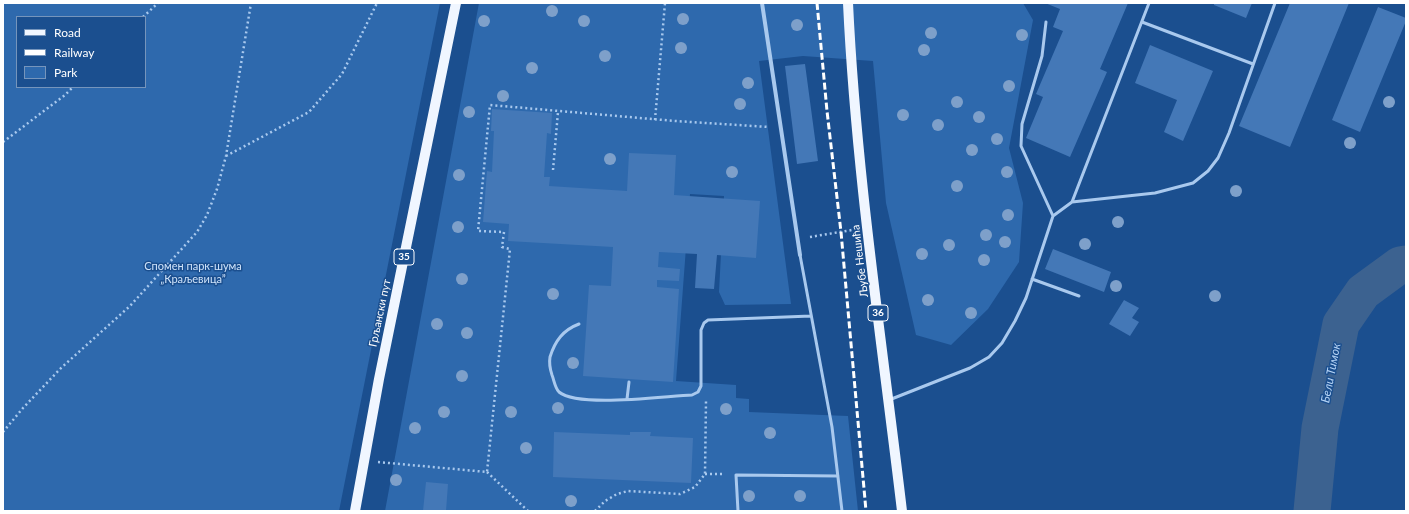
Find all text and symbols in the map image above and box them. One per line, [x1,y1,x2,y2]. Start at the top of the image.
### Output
legend [16,16,146,88]
text: Road [54,25,81,40]
text: Railway [54,45,94,60]
text: Park [54,65,77,80]
street label: Љубе Нешића [849,224,871,298]
road number: 35 [394,249,414,265]
park label: Спомен парк-шума „Краљевица” [144,259,242,285]
street label: Грљански пут [366,278,394,348]
road number: 36 [868,305,888,321]
water label: Бели Тимок [1318,342,1344,404]

